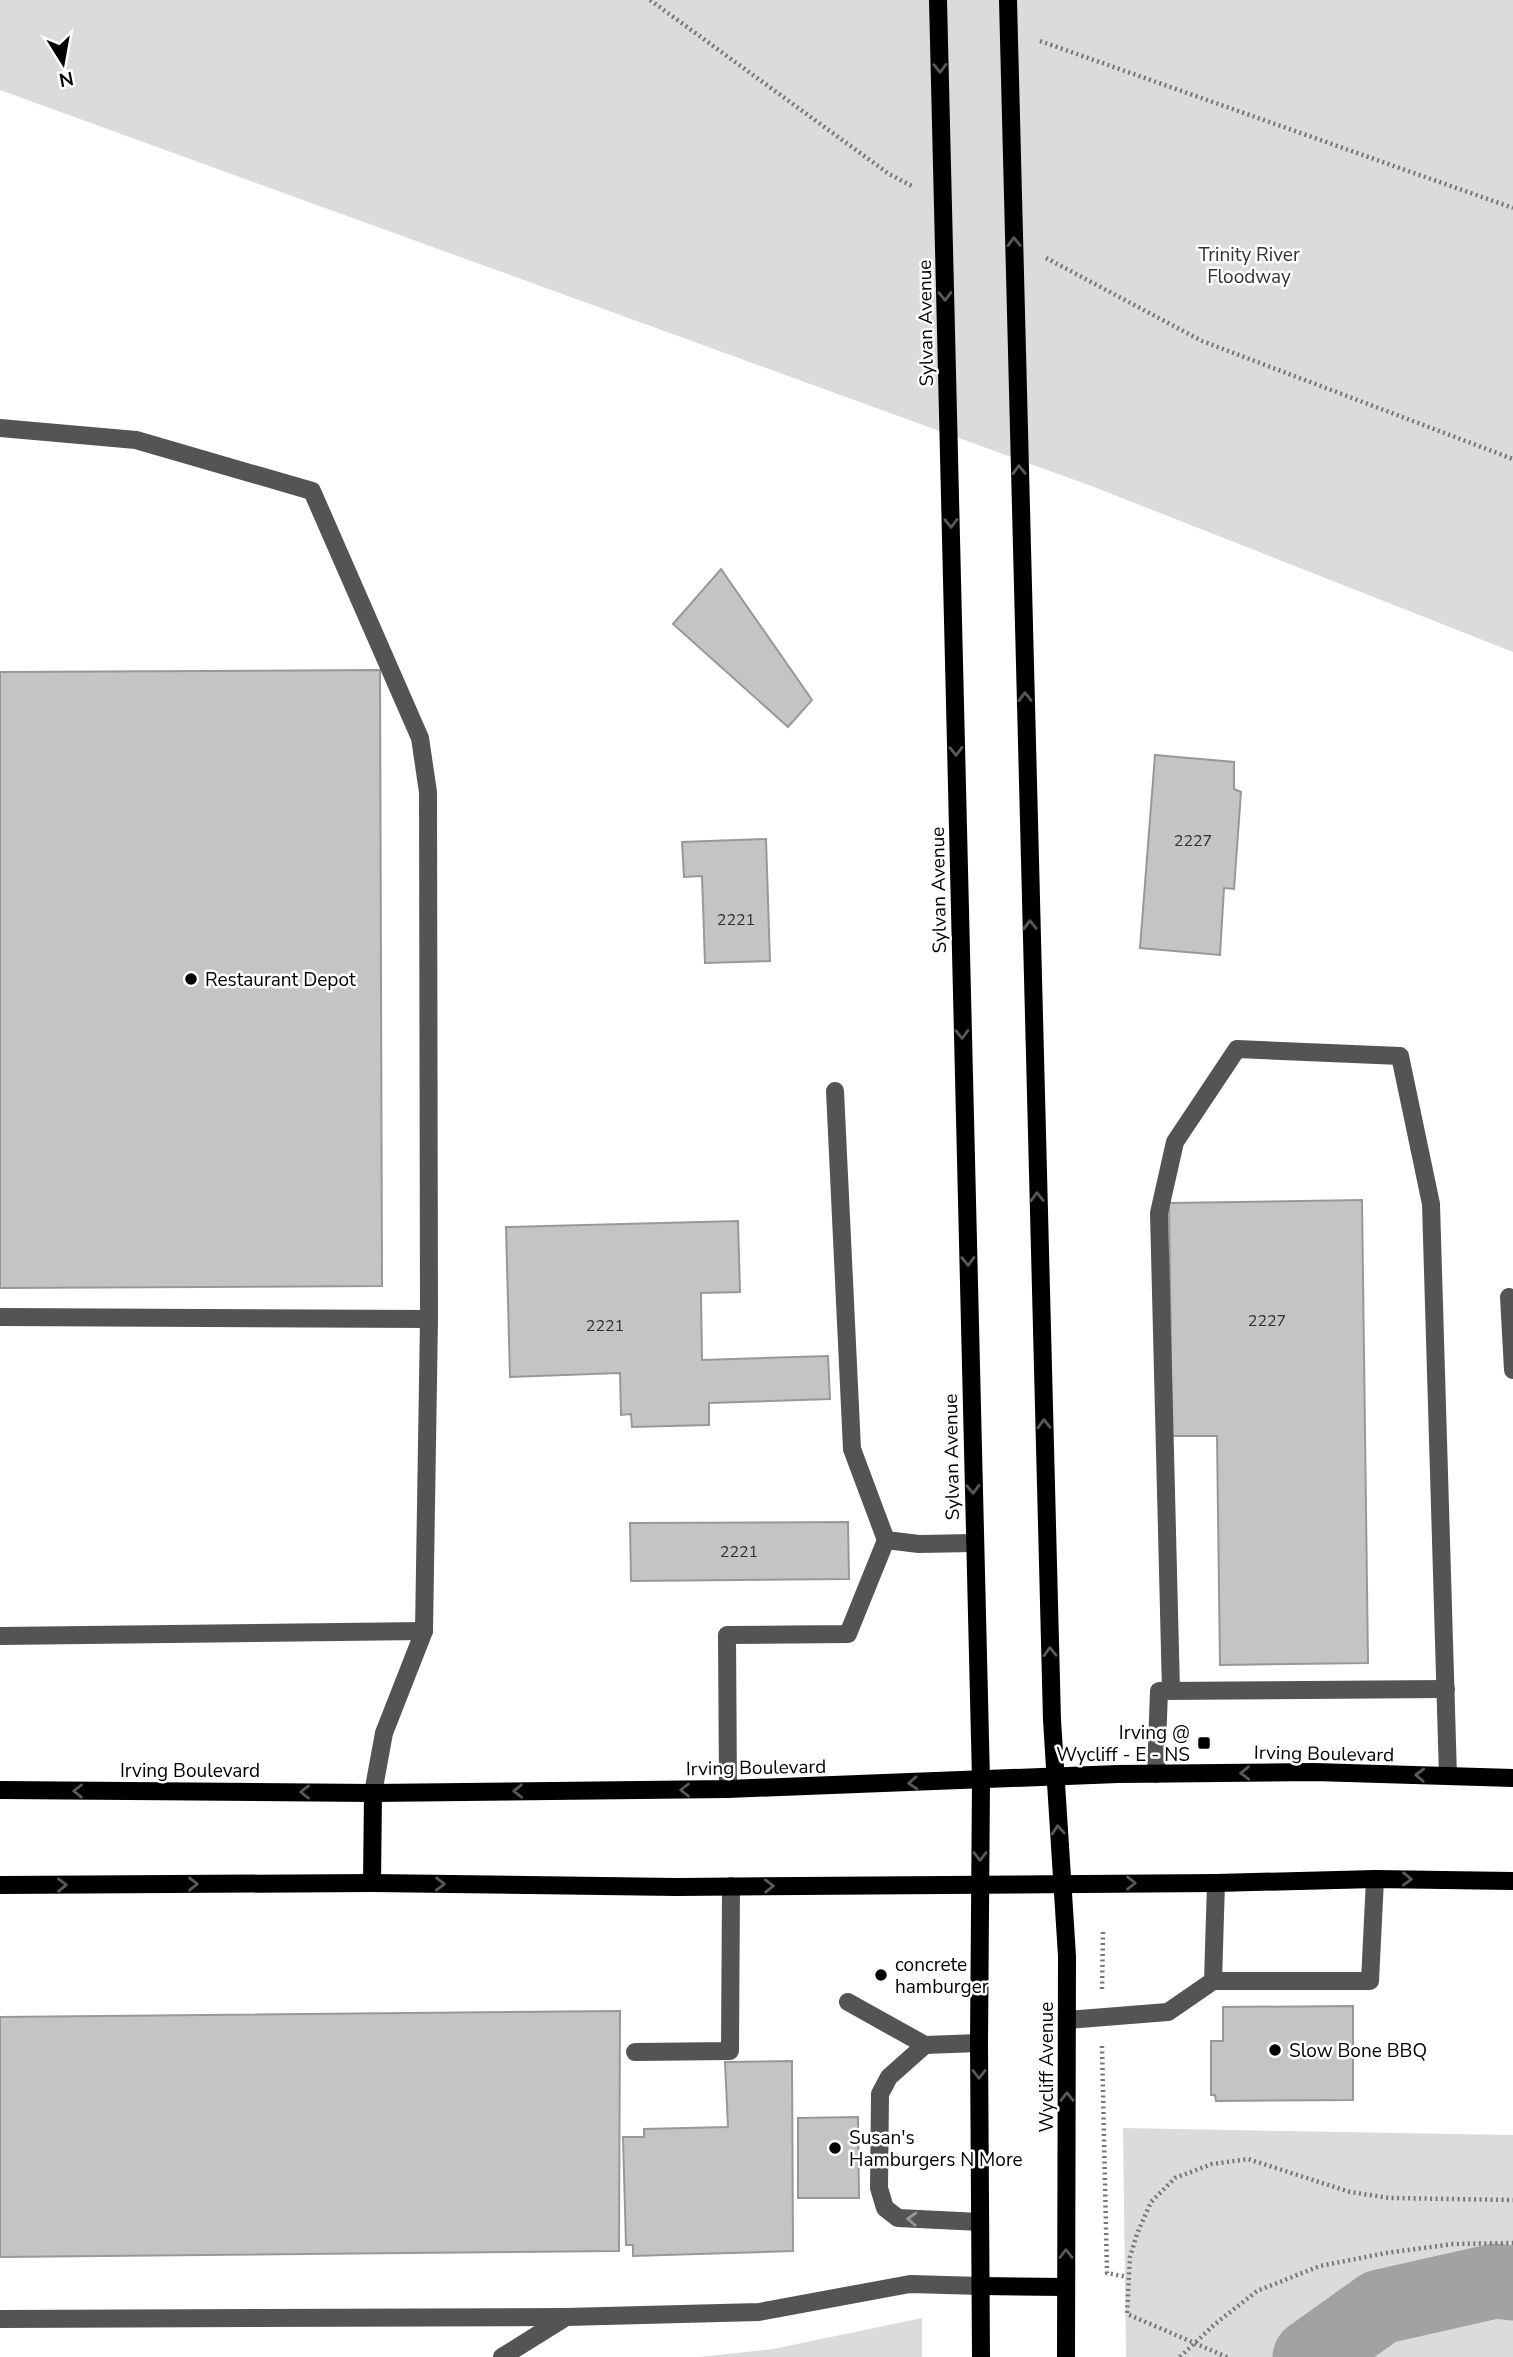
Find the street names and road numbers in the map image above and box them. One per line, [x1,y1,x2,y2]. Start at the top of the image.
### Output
street label: Sylvan Avenue [912,259,940,387]
street label: Sylvan Avenue [925,826,953,954]
street label: Sylvan Avenue [938,1393,966,1521]
street label: Irving Boulevard [1254,1740,1394,1768]
street label: Irving Boulevard [686,1754,826,1782]
street label: Irving Boulevard [120,1758,260,1784]
street label: Wycliff Avenue [1034,2002,1060,2132]

